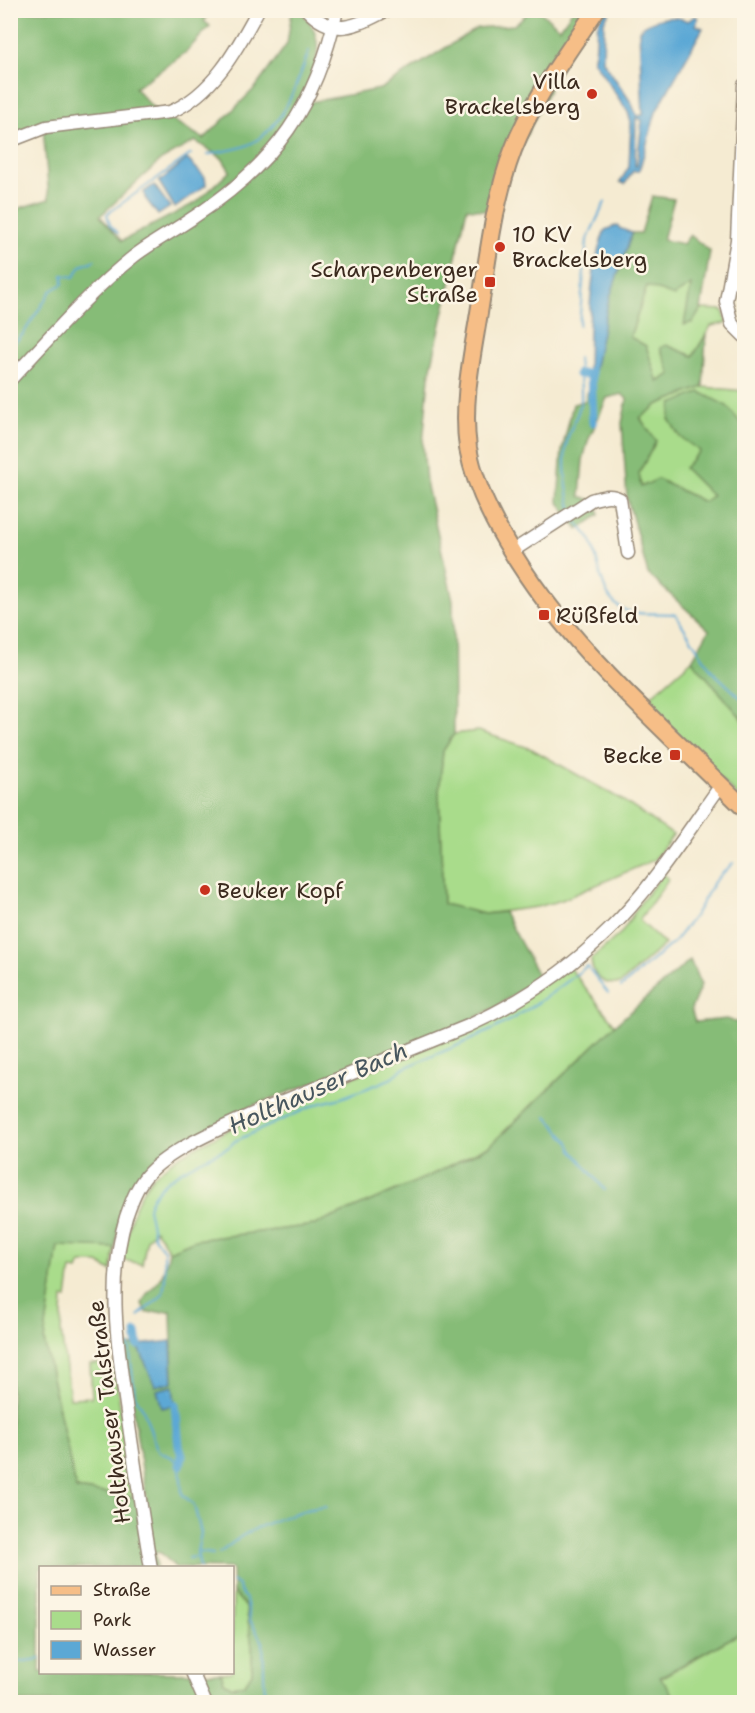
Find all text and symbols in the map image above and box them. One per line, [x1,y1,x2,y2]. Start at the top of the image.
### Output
place label: Villa Brackelsberg [445,67,580,121]
marker: Villa Brackelsberg [585,87,599,101]
place label: 10 KV Brackelsberg [512,220,647,274]
marker: 10 KV Brackelsberg [493,240,507,254]
place label: Scharpenberger Straße [310,255,478,309]
marker: Scharpenberger Straße [483,275,497,289]
place label: Rüßfeld [556,601,638,630]
marker: Rüßfeld [537,608,551,622]
place label: Becke [603,741,663,770]
marker: Becke [668,748,682,762]
place label: Beuker Kopf [217,876,344,905]
marker: Beuker Kopf [198,883,212,897]
water label: Holthauser Bach [223,1034,413,1142]
street label: Holthauser Talstraße [81,1299,137,1525]
legend [39,1566,234,1674]
text: Straße [93,1578,151,1602]
text: Park [93,1608,132,1632]
text: Wasser [93,1638,156,1662]

